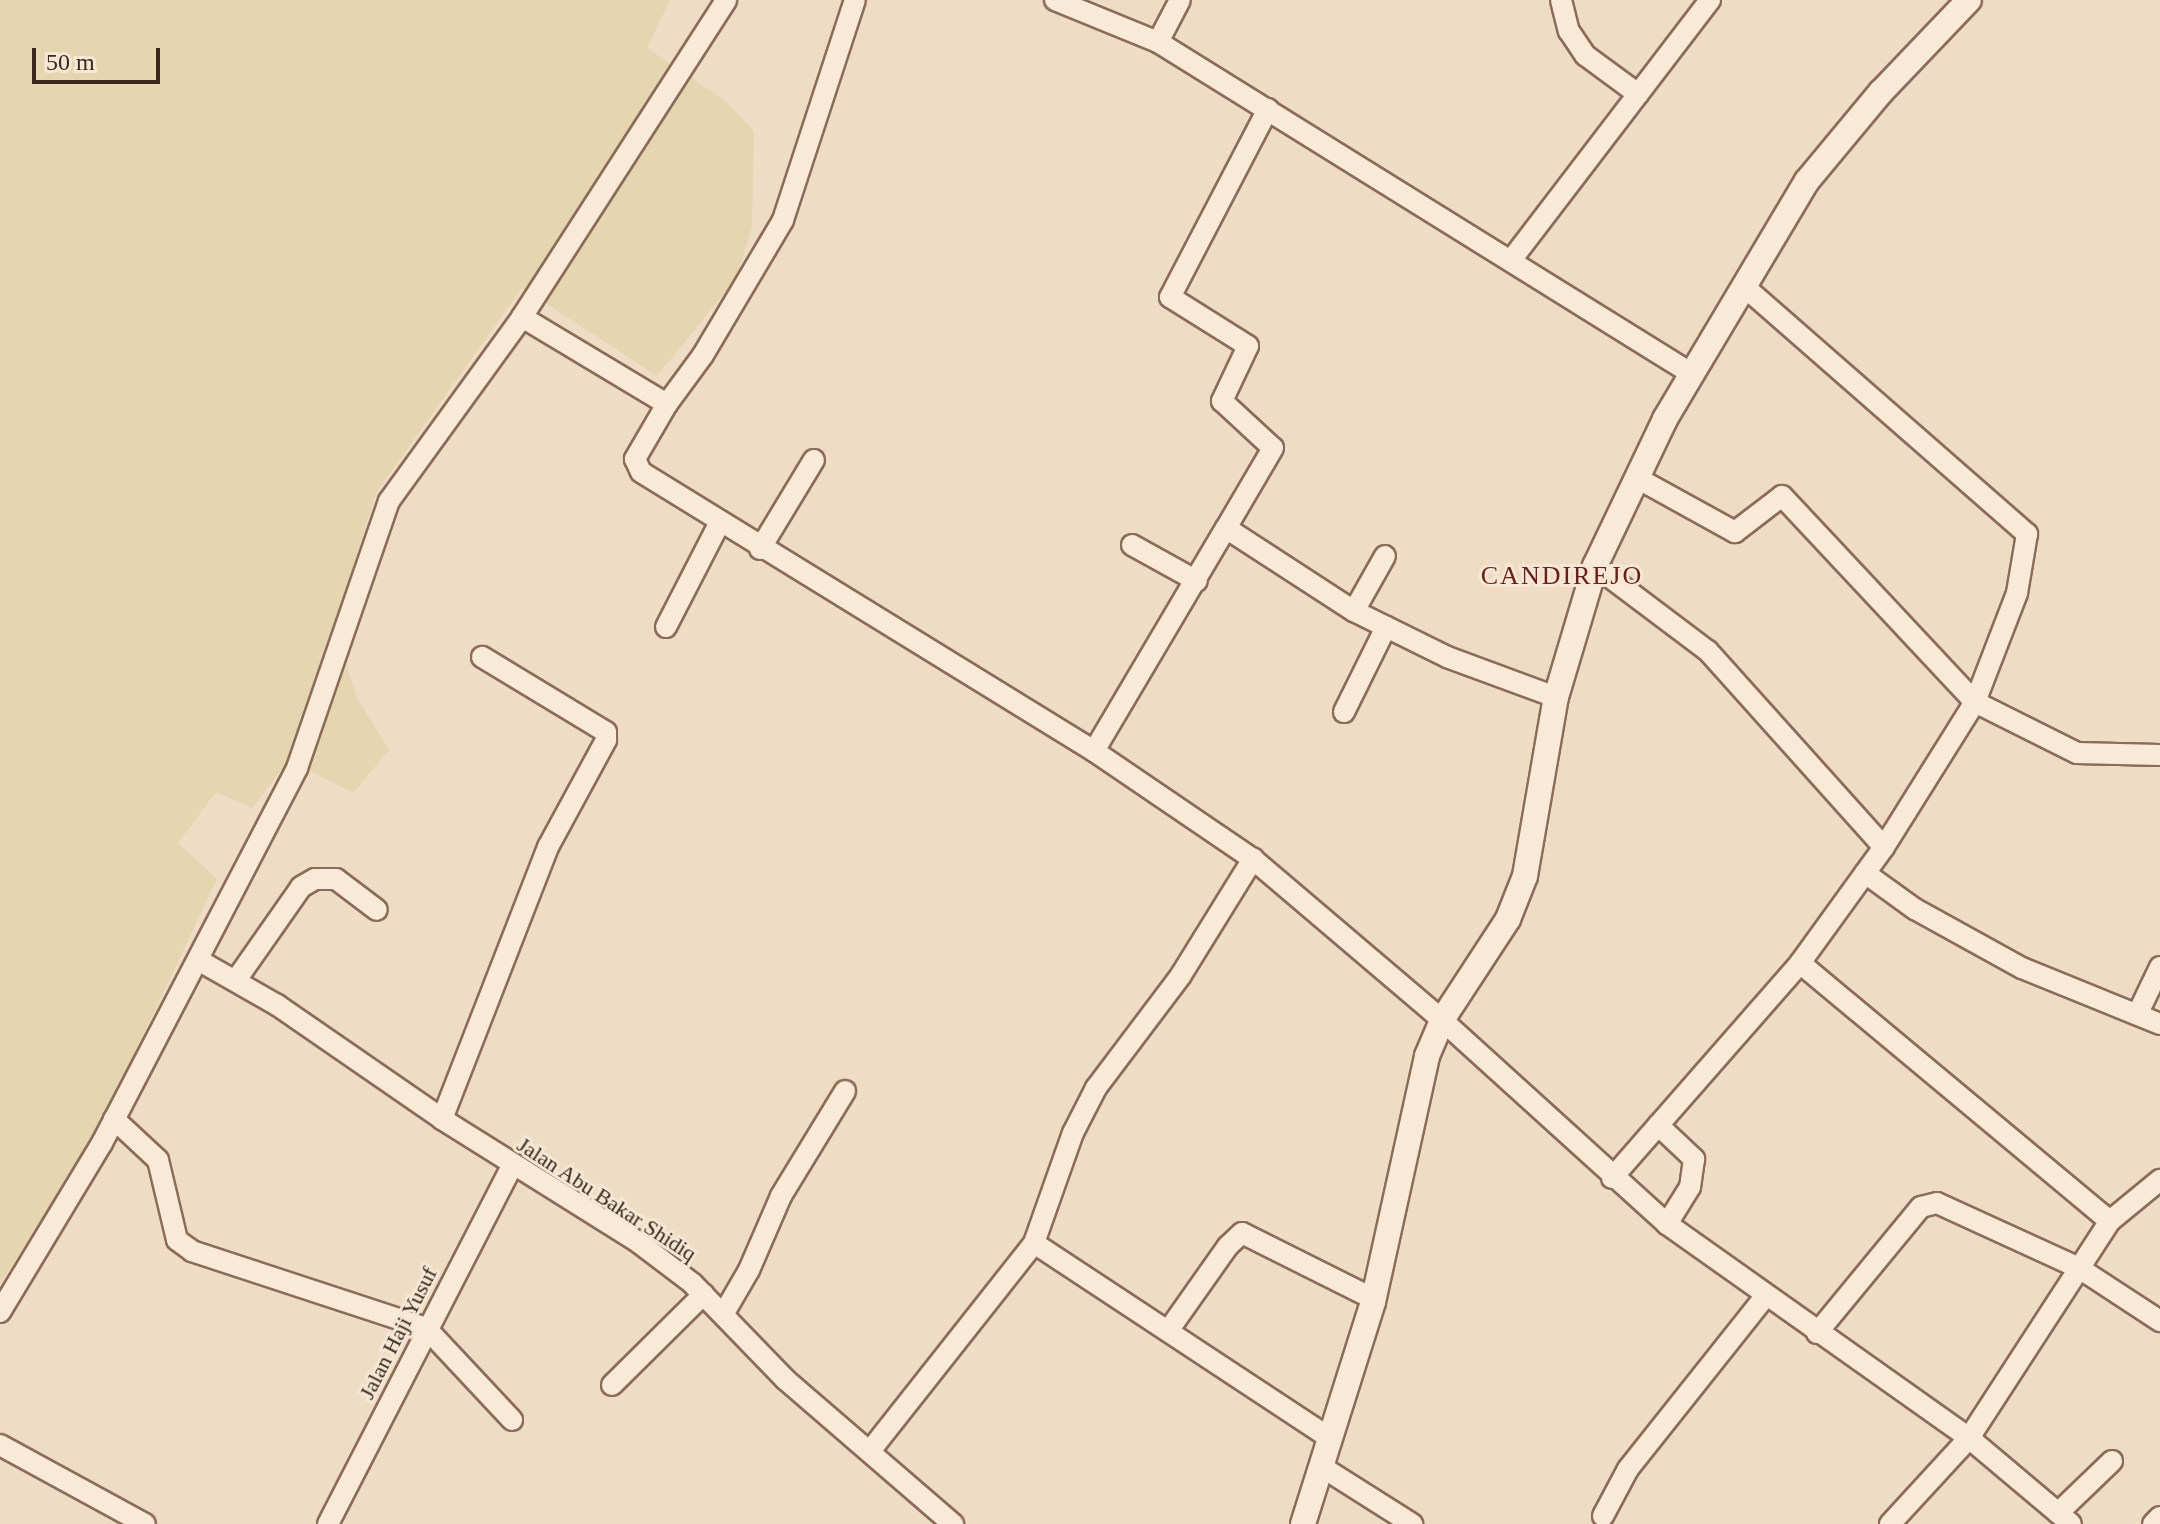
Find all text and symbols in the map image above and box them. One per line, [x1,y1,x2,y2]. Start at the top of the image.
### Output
scale bar [36,32,164,82]
text: 50 m [46,49,95,75]
district label: CANDIREJO [1481,560,1643,592]
street label: Jalan Abu Bakar Shidiq [512,1131,702,1267]
street label: Jalan Haji Yusuf [353,1262,443,1404]

